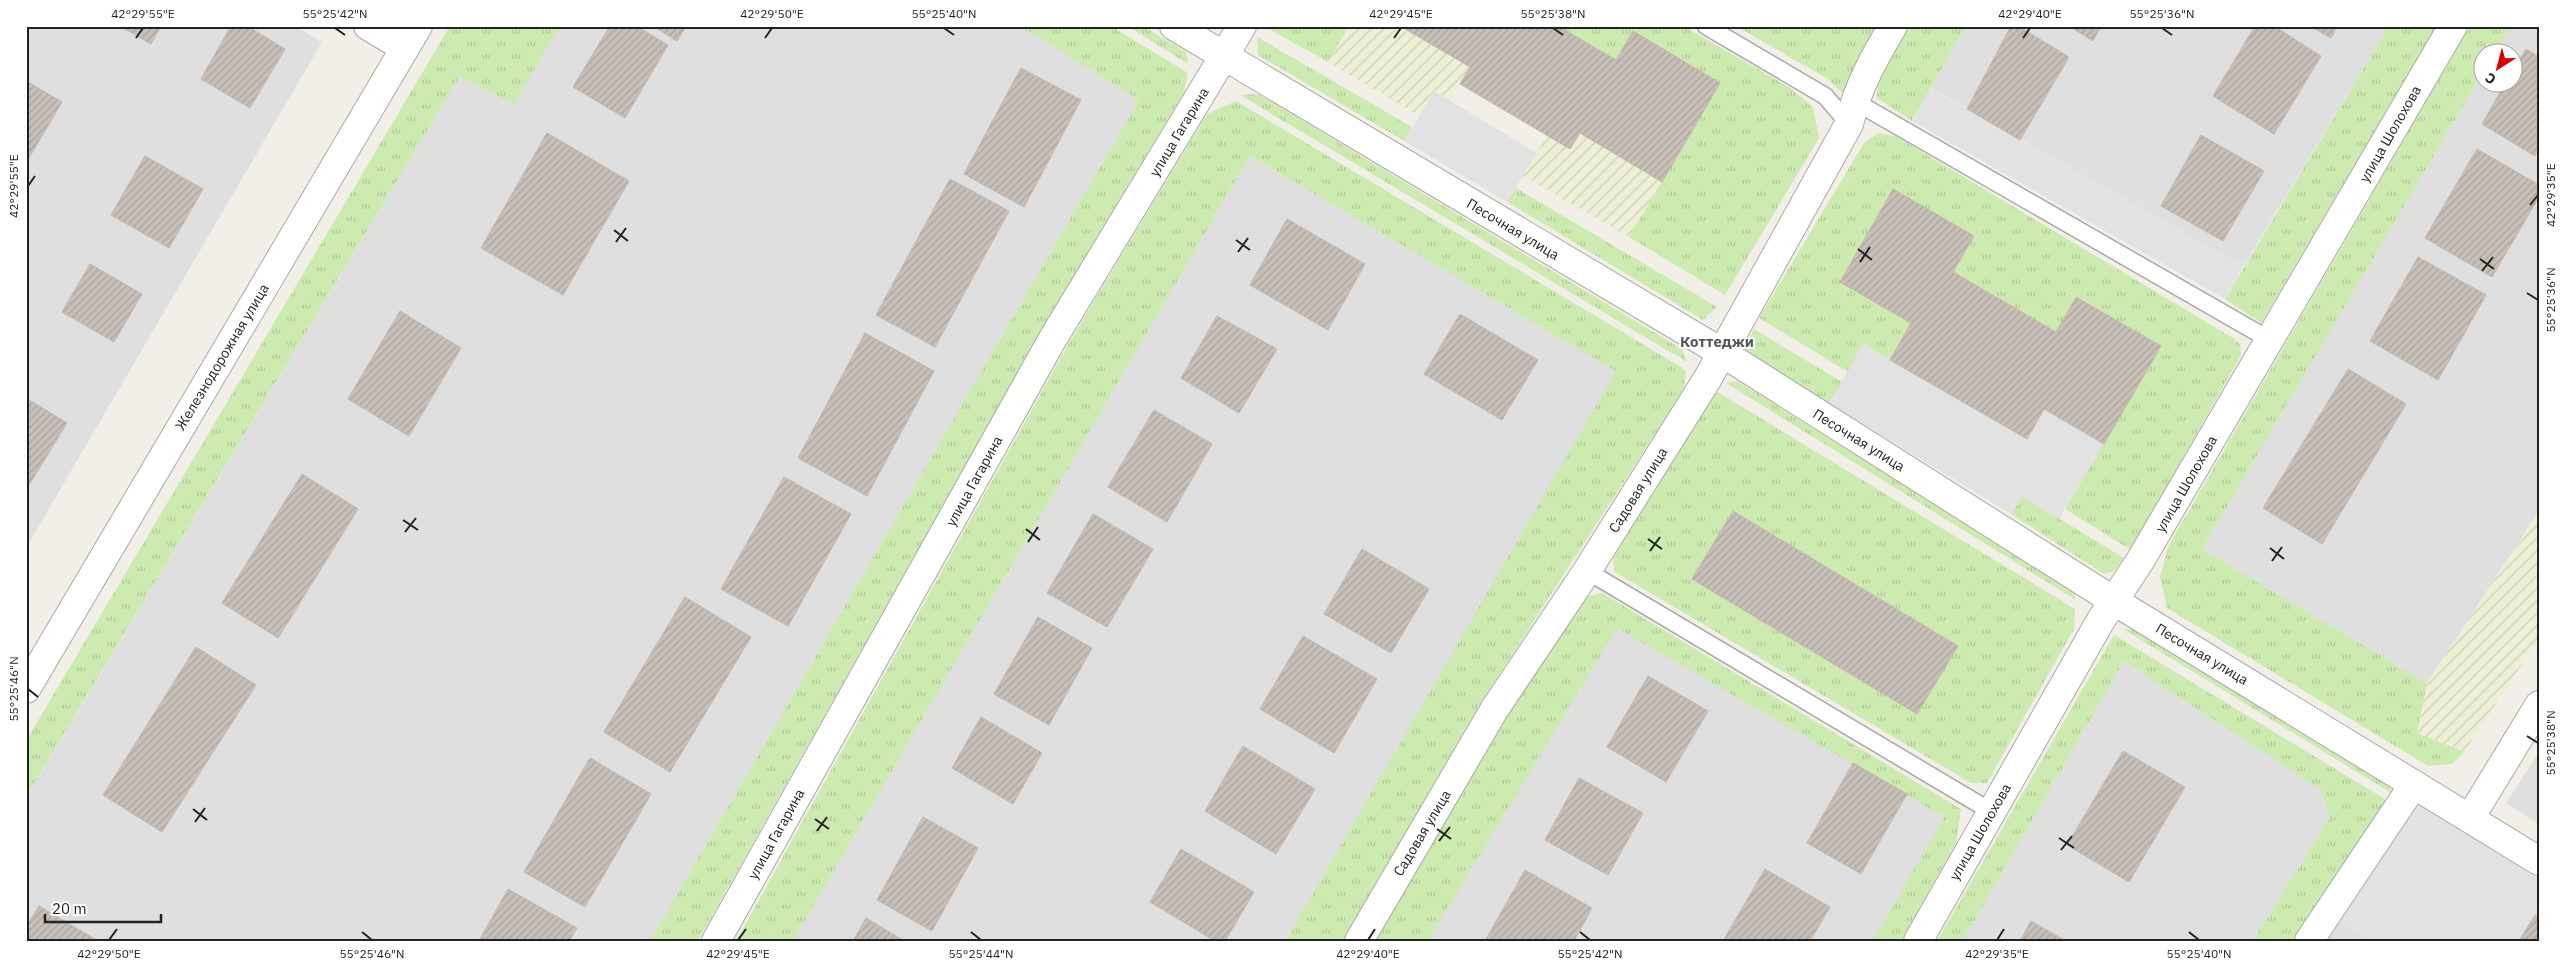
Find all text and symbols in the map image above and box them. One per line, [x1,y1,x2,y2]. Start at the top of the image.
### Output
text: 42°29'55"E [111,6,175,21]
text: 55°25'42"N [302,6,368,21]
text: 42°29'50"E [740,6,804,21]
text: 55°25'40"N [911,6,977,21]
text: 42°29'45"E [1369,6,1433,21]
text: 55°25'38"N [1520,6,1586,21]
text: 42°29'40"E [1998,6,2062,21]
text: 55°25'36"N [2129,6,2195,21]
north arrow [2472,42,2522,92]
text: С [2481,69,2499,88]
street label: улица Шолохова [2355,82,2425,186]
street label: улица Гагарина [1145,84,1213,180]
text: 42°29'55"E [6,154,21,218]
text: 42°29'35"E [2543,163,2558,227]
street label: Песочная улица [1463,194,1563,264]
text: 55°25'36"N [2543,267,2558,333]
street label: Железнодорожная улица [171,280,273,434]
district label: Коттеджи [1680,332,1754,351]
street label: Песочная улица [1810,405,1909,476]
street label: улица Гагарина [942,432,1007,529]
street label: улица Шолохова [2151,432,2221,536]
street label: Садовая улица [1605,443,1672,536]
street label: Песочная улица [2152,619,2252,689]
text: 55°25'46"N [6,656,21,722]
text: 55°25'38"N [2543,710,2558,776]
street label: улица Шолохова [1945,780,2015,884]
street label: улица Гагарина [744,785,809,882]
street label: Садовая улица [1389,786,1455,879]
scale bar [45,892,161,924]
text: 20 m [52,899,87,918]
text: 42°29'50"E [77,946,141,961]
text: 55°25'46"N [339,946,405,961]
text: 42°29'45"E [706,946,770,961]
text: 55°25'44"N [948,946,1014,961]
text: 42°29'40"E [1336,946,1400,961]
text: 55°25'42"N [1557,946,1623,961]
text: 42°29'35"E [1965,946,2029,961]
text: 55°25'40"N [2166,946,2232,961]

